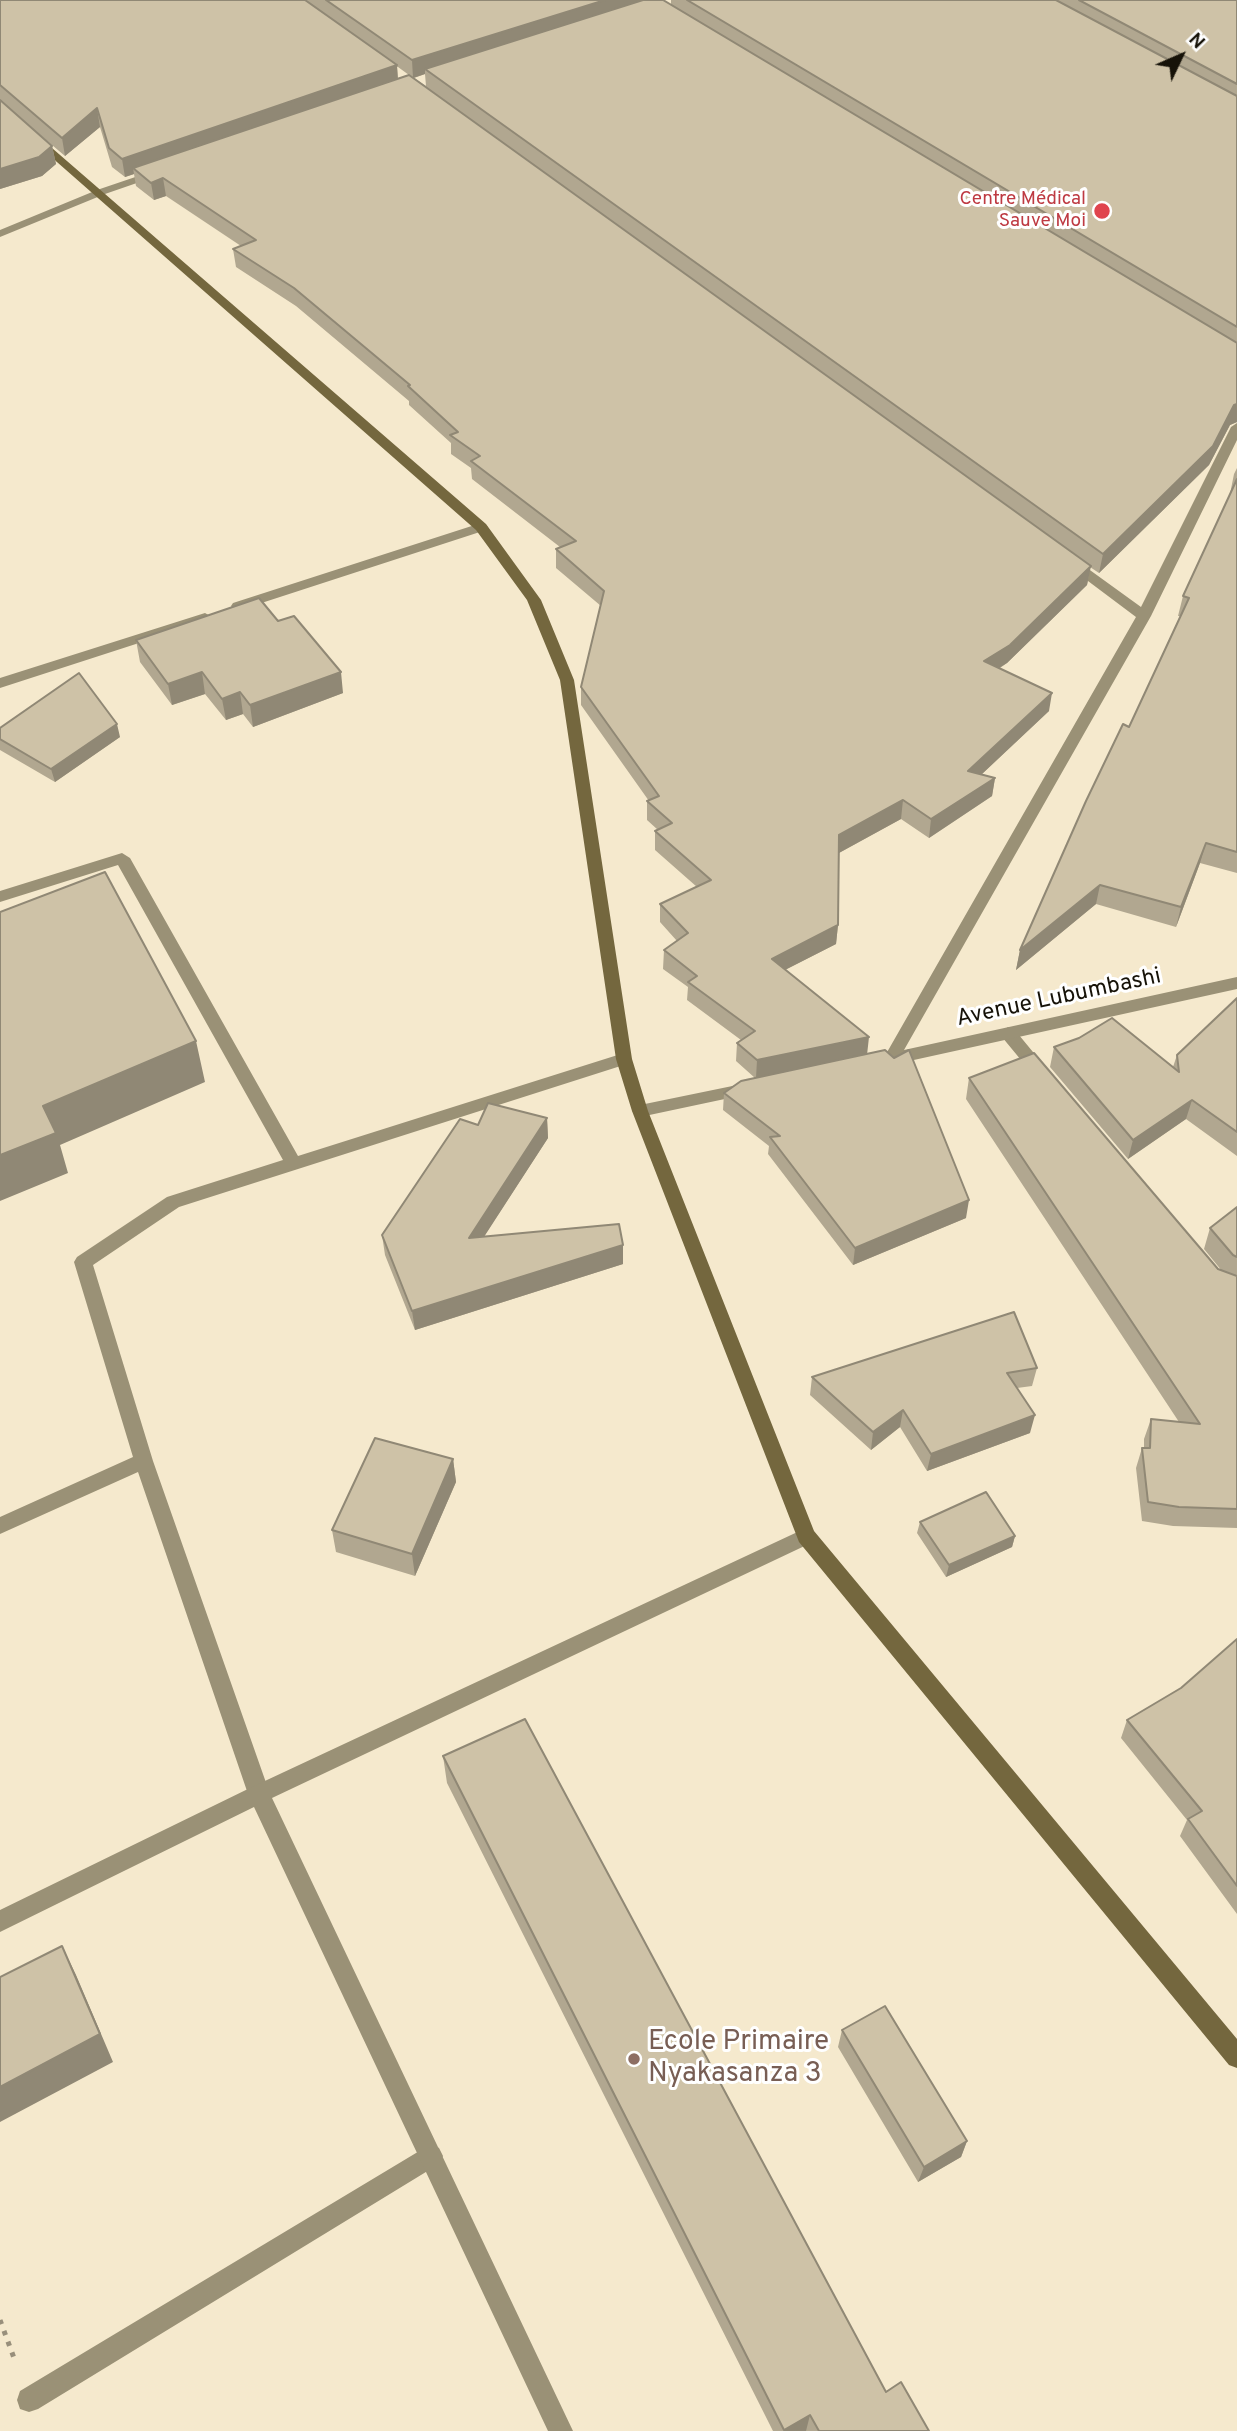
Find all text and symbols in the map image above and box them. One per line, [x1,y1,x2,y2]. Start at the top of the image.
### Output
north arrow [1146,21,1216,91]
text: N [1183,28,1209,55]
place label: Centre Médical Sauve Moi [959,189,1086,233]
marker: Centre Médical Sauve Moi [1092,201,1112,221]
street label: Avenue Lubumbashi [954,964,1164,1034]
place label: Ecole Primaire Nyakasanza 3 [648,2026,829,2092]
marker: Ecole Primaire Nyakasanza 3 [626,2051,642,2067]

